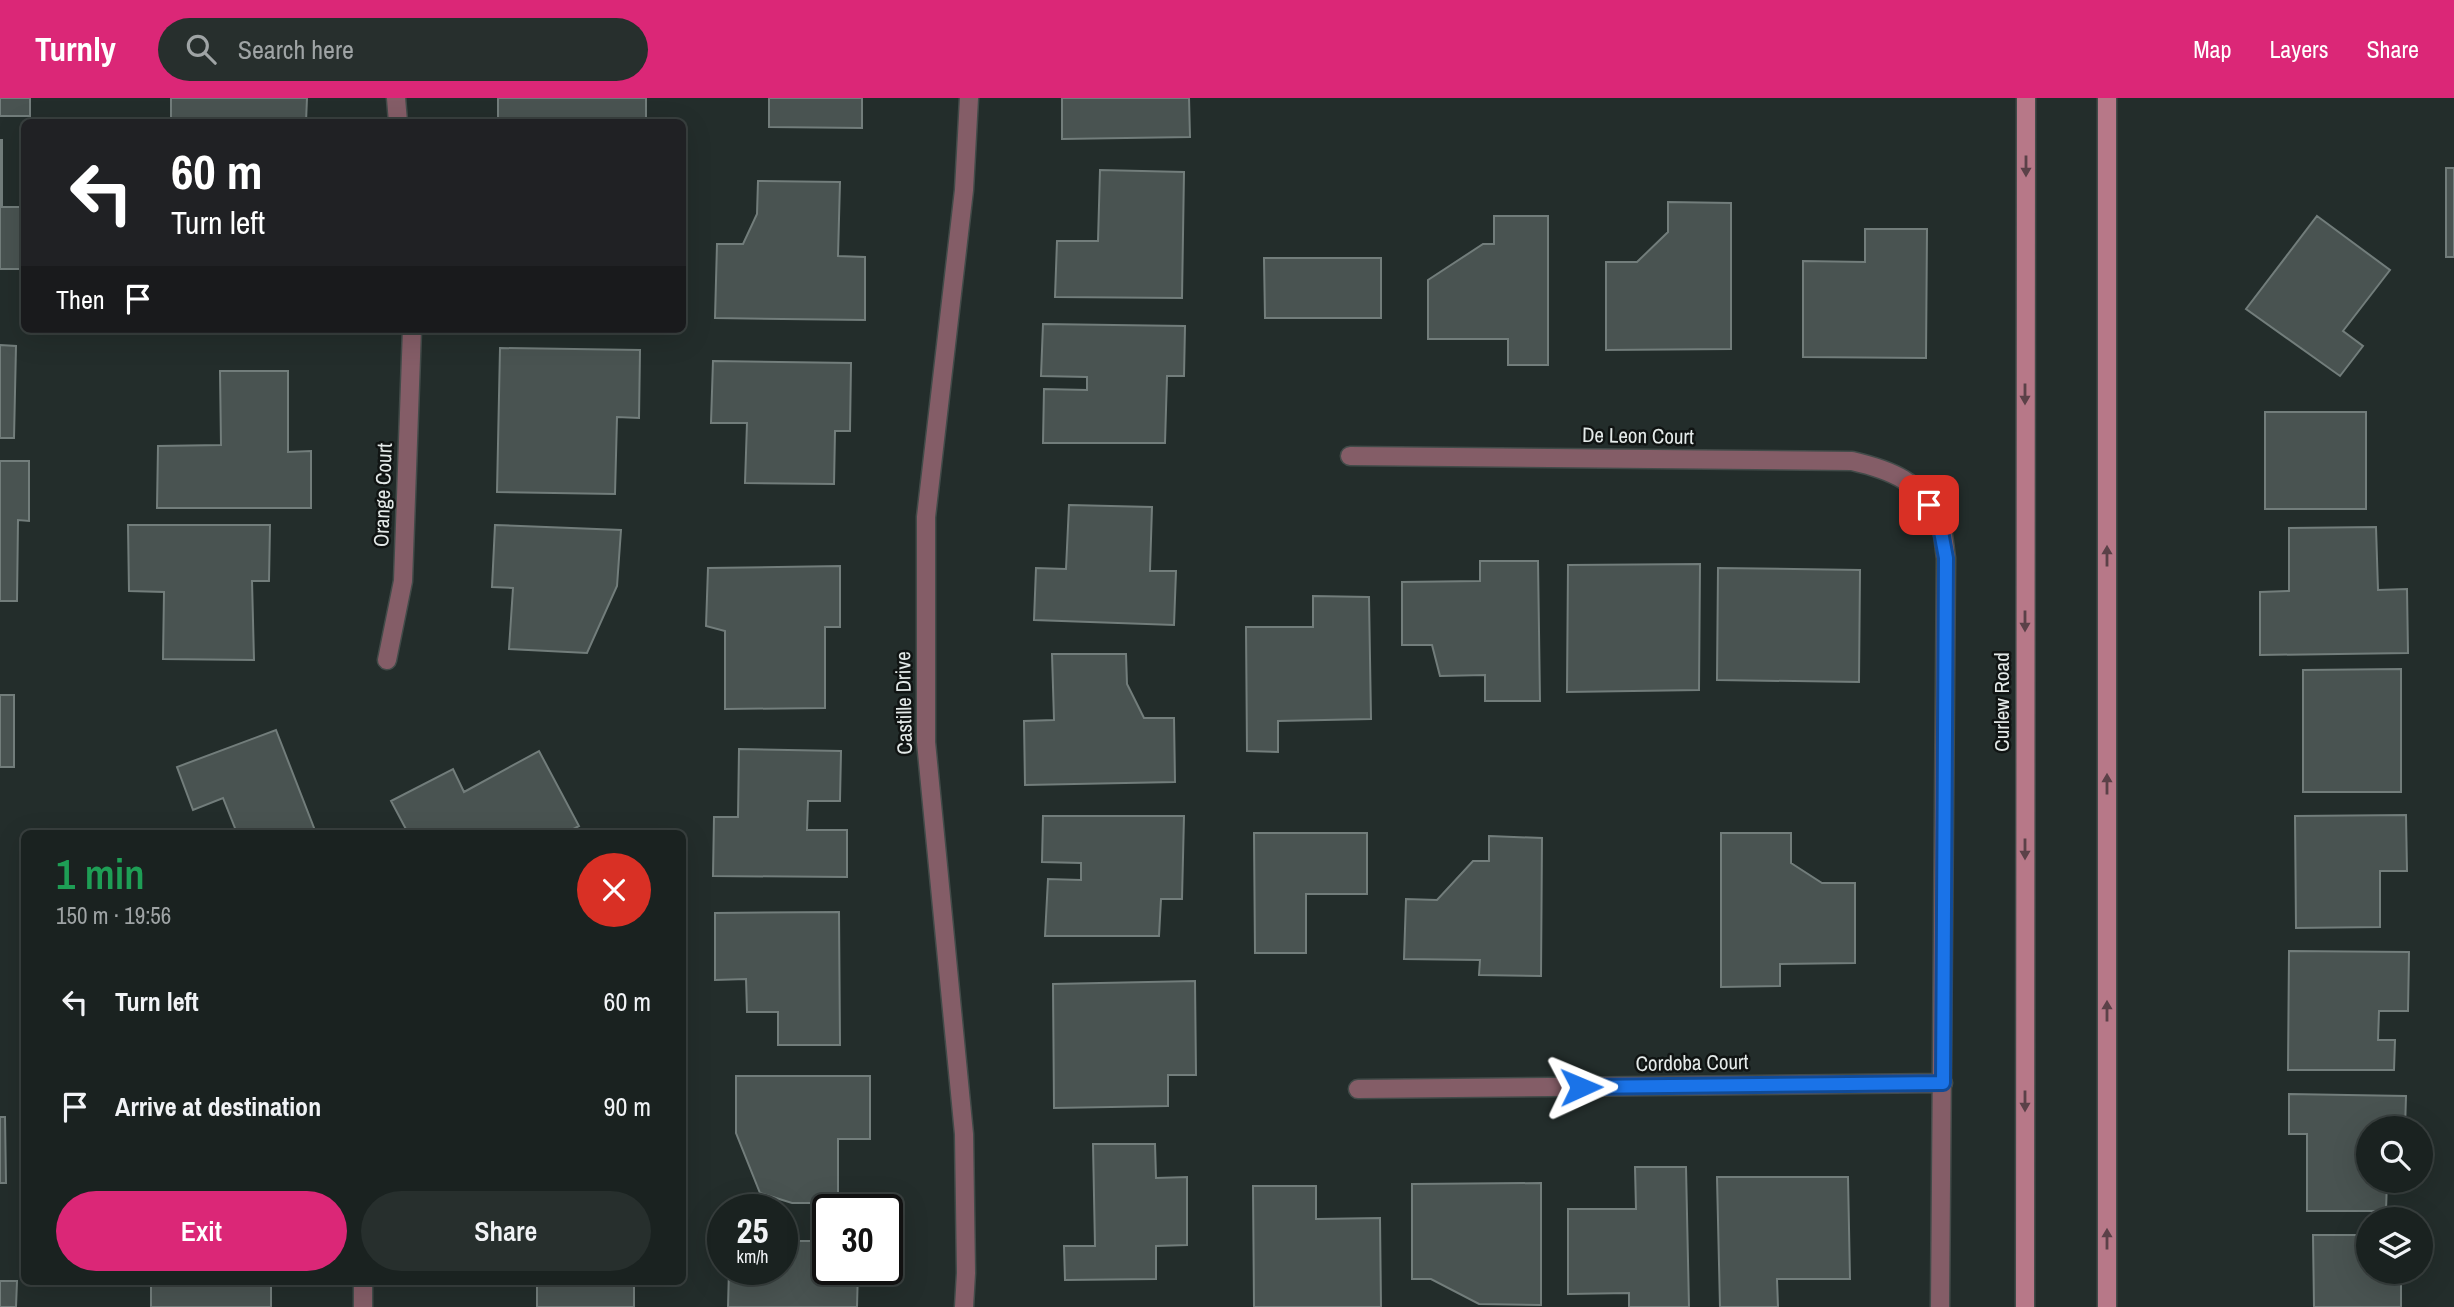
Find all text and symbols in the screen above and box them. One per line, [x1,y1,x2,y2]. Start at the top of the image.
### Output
search box [158,18,648,81]
text: Turnly [35,27,116,71]
icon: search [182,30,220,68]
text: Search here [238,32,354,67]
text: Map [2193,33,2231,65]
text: Layers [2269,33,2328,65]
text: Share [2366,33,2419,65]
text: 60 m [171,138,263,204]
icon: left [56,147,147,238]
one-way arrow [2020,155,2032,177]
text: Turn left [171,201,265,244]
icon: arrive [119,280,157,318]
text: Then [56,282,105,317]
one-way arrow [2019,383,2031,405]
street label: De Leon Court [1582,420,1694,451]
street label: Orange Court [366,442,399,548]
pin [1899,475,1959,535]
icon: arrive [1910,486,1948,524]
one-way arrow [2101,545,2113,567]
one-way arrow [2019,610,2031,632]
street label: Castille Drive [888,651,919,755]
street label: Curlew Road [1987,652,2016,752]
one-way arrow [2101,773,2113,795]
one-way arrow [2019,838,2031,860]
text: 1 min [56,846,145,902]
button: close [577,853,651,927]
text: 150 m · 19:56 [56,900,171,931]
icon: left [56,983,94,1021]
text: Turn left [115,984,199,1019]
text: 60 m [604,984,651,1019]
one-way arrow [2101,1000,2113,1022]
street label: Cordoba Court [1635,1047,1749,1078]
position arrow [1544,1050,1618,1124]
icon: arrive [56,1088,94,1126]
text: Arrive at destination [115,1089,321,1124]
text: 90 m [604,1089,651,1124]
one-way arrow [2019,1090,2031,1112]
map controls [2356,1116,2433,1284]
button: search [2356,1116,2433,1193]
button: Exit [56,1191,347,1271]
button: Share [361,1191,651,1271]
speed limit sign: 30 [812,1194,903,1285]
text: 25 [737,1207,768,1254]
button: layers [2356,1207,2433,1284]
one-way arrow [2101,1227,2113,1249]
text: km/h [737,1244,769,1269]

